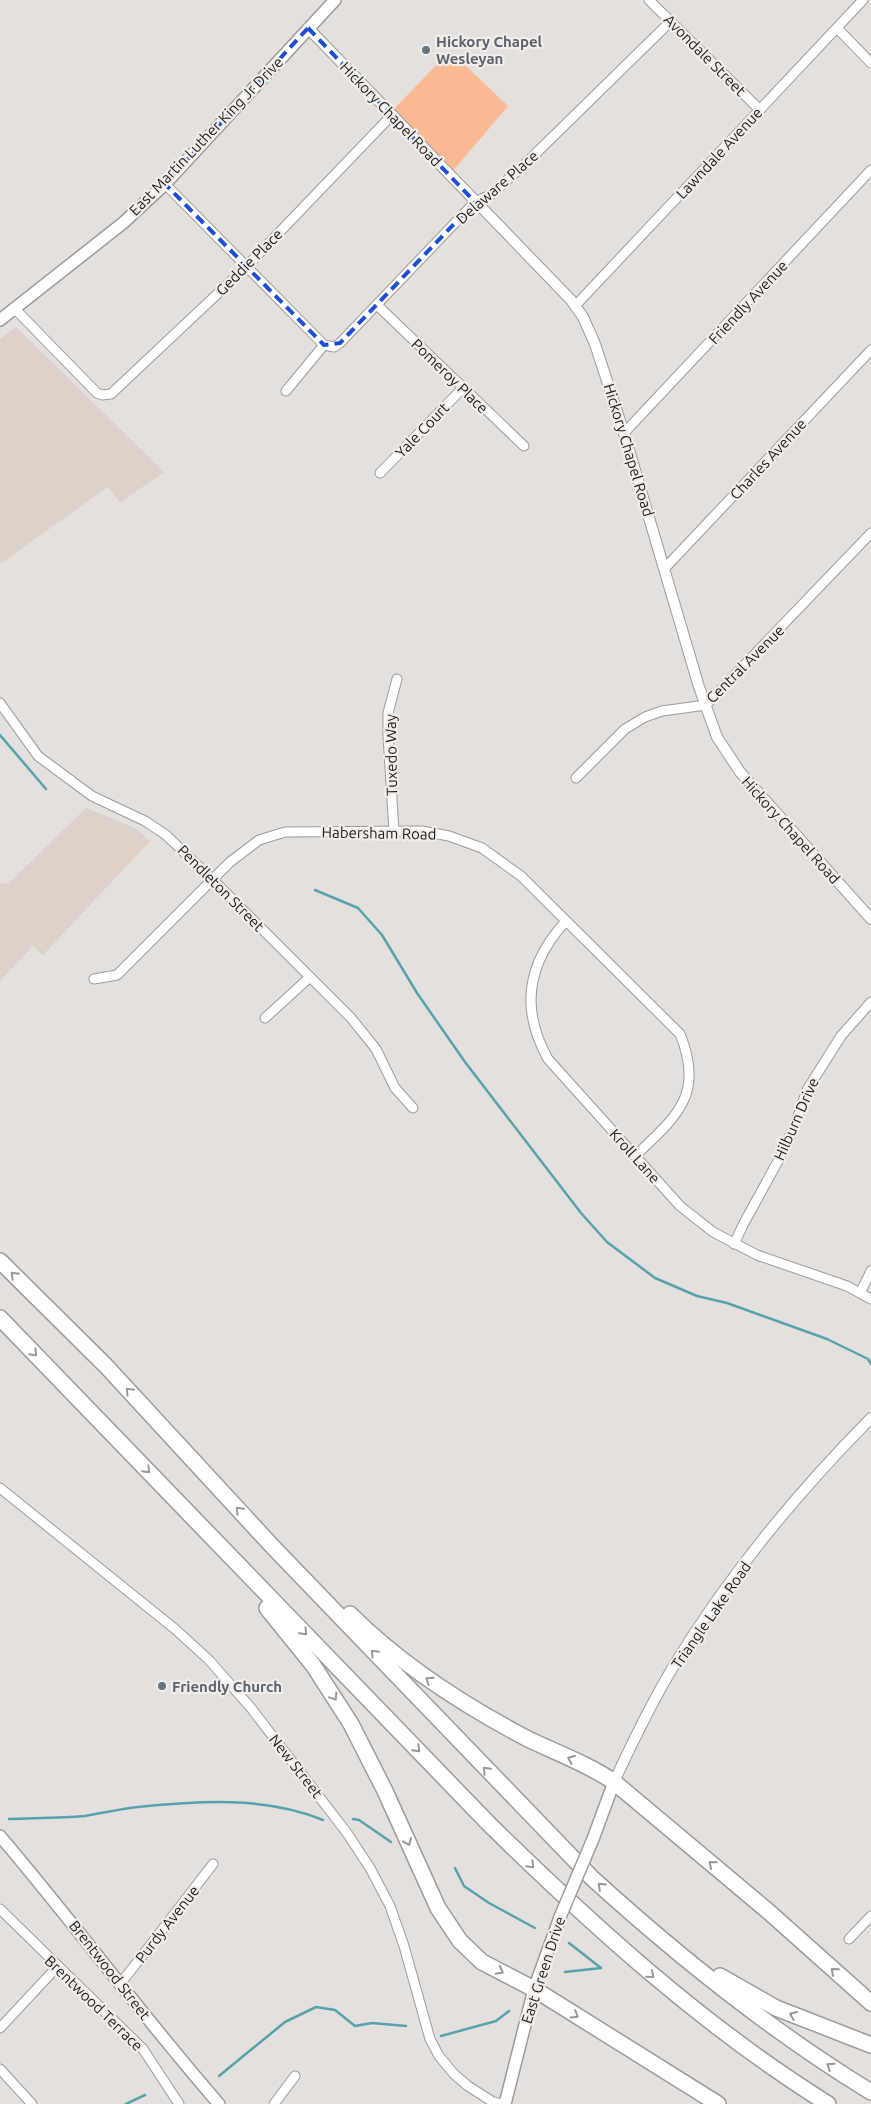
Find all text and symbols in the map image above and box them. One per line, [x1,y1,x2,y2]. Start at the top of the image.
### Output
street label: Avondale Street [661,11,749,99]
place label: Hickory Chapel Wesleyan [436,33,543,67]
marker: Hickory Chapel Wesleyan [420,44,432,56]
street label: East Martin Luther King Jr Drive [126,53,286,219]
street label: Hickory Chapel Road [337,58,445,170]
street label: Lawndale Avenue [672,104,766,202]
street label: Delaware Place [453,147,541,227]
street label: Geddie Place [212,225,286,299]
street label: Friendly Avenue [705,257,791,347]
street label: Pomeroy Place [408,335,492,417]
street label: Hickory Chapel Road [601,381,657,519]
street label: Yale Court [392,399,452,461]
street label: Charles Avenue [726,415,810,503]
street label: Central Avenue [703,622,787,706]
street label: Tuxedo Way [382,714,400,796]
street label: Hickory Chapel Road [738,773,844,887]
street label: Habersham Road [322,824,436,842]
street label: Pendleton Street [174,841,268,935]
street label: Hilburn Drive [770,1075,822,1163]
street label: Kroll Lane [606,1125,664,1187]
one-way arrow [11,1272,20,1281]
one-way arrow [28,1347,37,1356]
one-way arrow [126,1387,135,1396]
one-way arrow [141,1464,150,1473]
one-way arrow [236,1507,245,1516]
street label: Triangle Lake Road [668,1558,754,1672]
one-way arrow [298,1627,307,1636]
one-way arrow [371,1650,380,1659]
one-way arrow [426,1677,435,1686]
place label: Friendly Church [172,1678,282,1695]
marker: Friendly Church [156,1680,168,1692]
one-way arrow [328,1692,338,1701]
street label: New Street [266,1731,326,1801]
one-way arrow [412,1743,421,1752]
one-way arrow [567,1755,576,1766]
one-way arrow [483,1767,492,1776]
one-way arrow [401,1837,412,1846]
one-way arrow [525,1859,534,1868]
one-way arrow [709,1861,718,1870]
street label: Purdy Avenue [132,1882,202,1966]
one-way arrow [597,1883,606,1892]
street label: East Green Drive [518,1914,568,2026]
street label: Brentwood Street [66,1917,154,2023]
street label: Brentwood Terrace [42,1952,146,2054]
one-way arrow [494,1965,503,1975]
one-way arrow [831,1968,840,1977]
one-way arrow [645,1969,654,1977]
one-way arrow [570,2009,579,2019]
one-way arrow [789,2011,798,2022]
one-way arrow [826,2063,836,2072]

